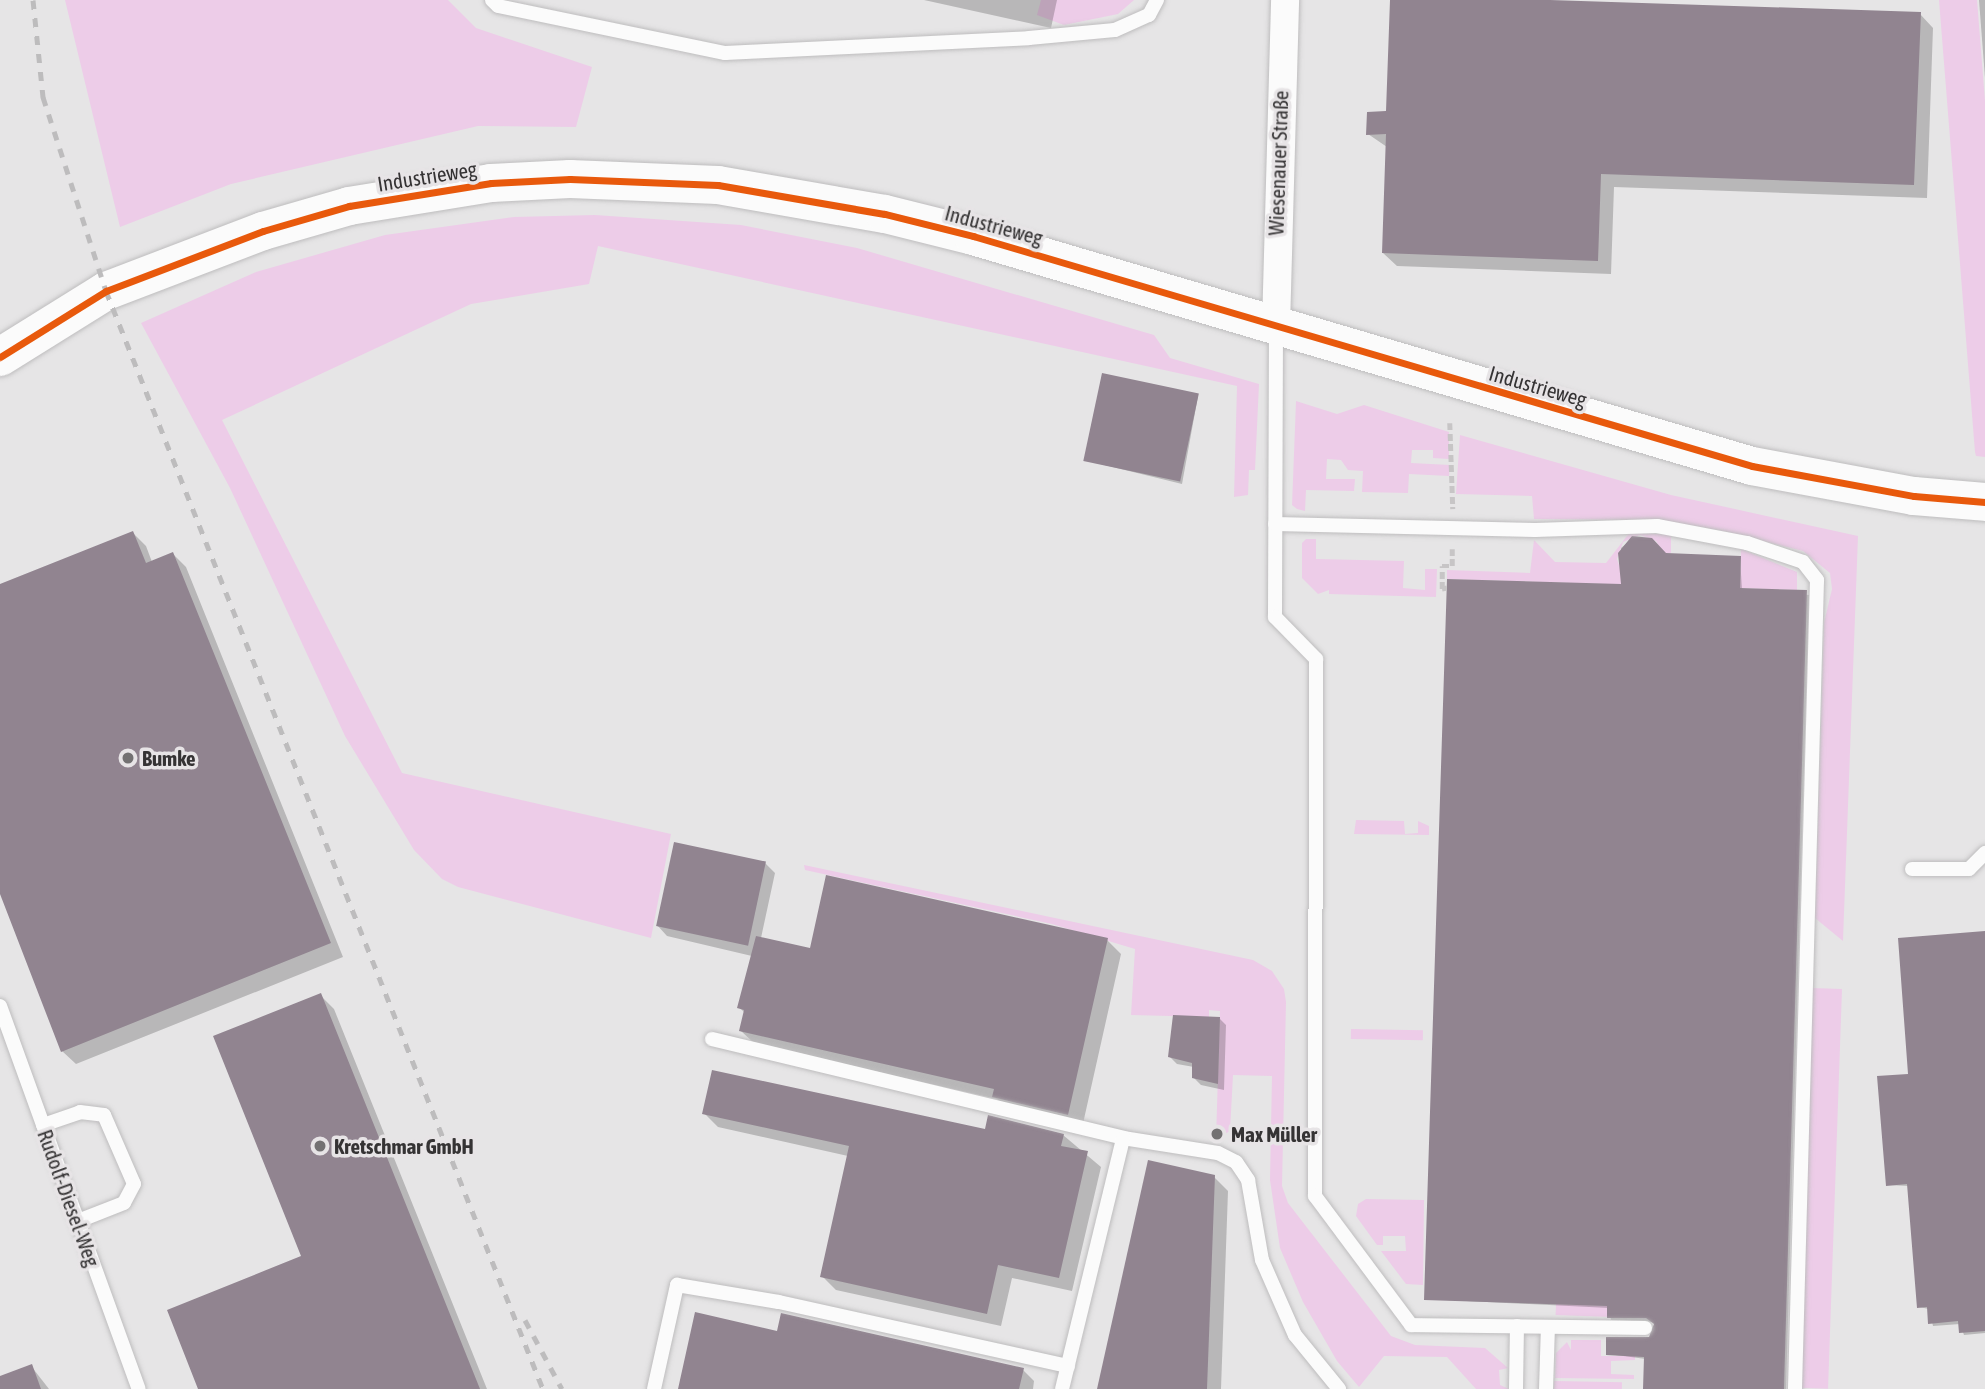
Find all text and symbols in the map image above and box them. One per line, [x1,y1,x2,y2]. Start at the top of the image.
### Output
street label: Wiesenauer Straße [1263,90,1293,236]
street label: Industrieweg [375,156,479,196]
street label: Industrieweg [942,200,1046,250]
street label: Industrieweg [1486,360,1590,412]
place label: Bumke [142,745,196,771]
marker: Bumke [120,750,136,766]
place label: Max Müller [1231,1121,1317,1147]
street label: Rudolf-Diesel-Weg [33,1126,105,1270]
marker: Max Müller [1209,1126,1225,1142]
place label: Kretschmar GmbH [334,1133,474,1159]
marker: Kretschmar GmbH [312,1138,328,1154]

